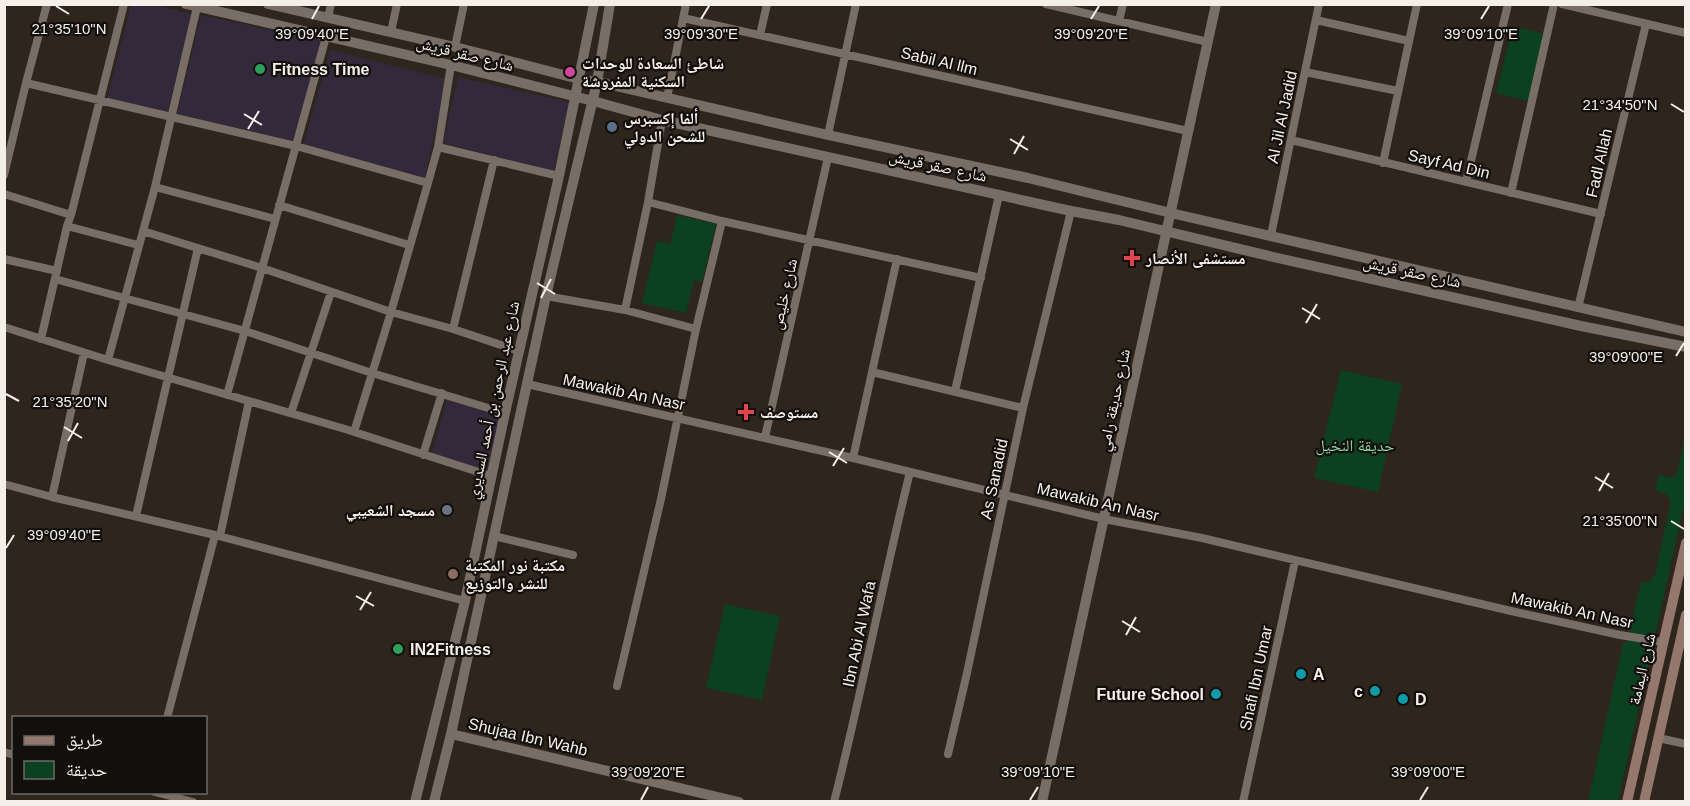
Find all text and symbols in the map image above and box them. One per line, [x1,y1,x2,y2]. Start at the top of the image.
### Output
text: 21°35'10"N [31,20,107,37]
text: 39°09'40"E [275,25,349,42]
text: 39°09'30"E [664,25,738,42]
text: 39°09'20"E [1054,25,1128,42]
text: 39°09'10"E [1444,25,1518,42]
street label: شارع صقر قريش [414,34,515,76]
street label: Sabil Al llm [899,44,979,78]
place label: شاطئ السعادة للوحدات السكنية المفروشة [582,55,724,90]
place label: Fitness Time [272,61,370,78]
marker: Fitness Time [253,62,267,76]
marker: شاطئ السعادة للوحدات السكنية المفروشة [563,65,577,79]
street label: Al Jil Al Jadid [1264,69,1300,165]
text: 21°34'50"N [1582,96,1658,113]
place label: ألفا إكسبرس للشحن الدولي [624,108,705,148]
marker: ألفا إكسبرس للشحن الدولي [605,120,619,134]
street label: Fadl Allah [1583,127,1615,199]
street label: Sayf Ad Din [1406,146,1492,182]
street label: شارع صقر قريش [887,147,988,187]
marker: مستشفى الأنصار [1123,249,1141,267]
place label: مستشفى الأنصار [1145,250,1246,268]
street label: شارع صقر قريش [1361,253,1462,293]
street label: شارع خليص [768,257,802,332]
street label: شارع عبد الرحمن بن أحمد السديري [463,299,526,501]
street label: شارع حديقة رامي [1095,347,1137,454]
text: 39°09'00"E [1589,348,1663,365]
street label: Mawakib An Nasr [561,371,687,413]
text: 21°35'20"N [32,393,108,410]
marker: مستوصف [737,403,755,421]
place label: مستوصف [760,404,818,421]
street label: As Sanadid [977,437,1011,521]
park label: حديقة النخيل [1316,437,1394,456]
street label: Mawakib An Nasr [1035,480,1161,524]
place label: مسجد الشعيبي [346,502,435,522]
marker: مسجد الشعيبي [440,503,454,517]
text: 21°35'00"N [1582,512,1658,529]
text: 39°09'40"E [27,526,101,543]
place label: مكتبة نور المكتبة للنشر والتوزيع [465,557,565,594]
marker: مكتبة نور المكتبة للنشر والتوزيع [446,567,460,581]
street label: Ibn Abi Al Wafa [839,579,879,689]
street label: Mawakib An Nasr [1509,589,1635,631]
street label: Shafi Ibn Umar [1237,623,1276,732]
street label: شارع اليمامة [1626,632,1660,707]
place label: IN2Fitness [410,641,491,658]
marker: IN2Fitness [391,642,405,656]
place label: A [1313,666,1325,683]
marker: A [1294,667,1308,681]
place label: c [1354,683,1363,700]
marker: c [1368,684,1382,698]
place label: Future School [1096,686,1204,703]
marker: Future School [1209,687,1223,701]
place label: D [1415,691,1427,708]
marker: D [1396,692,1410,706]
street label: Shujaa Ibn Wahb [467,715,590,759]
legend [12,716,207,794]
text: طريق [66,730,103,751]
text: حديقة [66,760,107,780]
text: 39°09'20"E [611,763,685,780]
text: 39°09'10"E [1001,763,1075,780]
text: 39°09'00"E [1391,763,1465,780]

